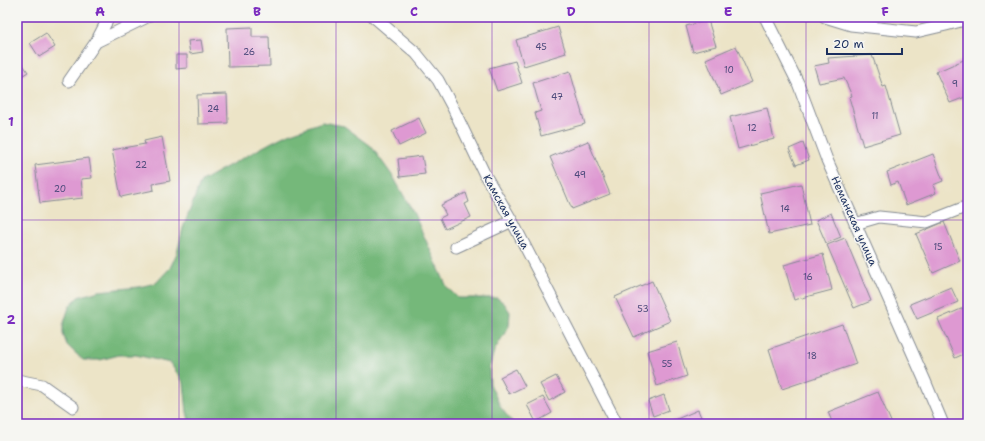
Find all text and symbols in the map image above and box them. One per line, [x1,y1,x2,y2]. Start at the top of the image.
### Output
text: A [95,3,105,20]
text: B [253,3,261,20]
text: C [410,3,418,20]
text: D [566,3,576,20]
text: E [724,3,733,20]
text: F [881,3,889,20]
scale bar [827,30,902,56]
text: 20 m [833,36,864,52]
house number: 45 [535,41,547,53]
house number: 26 [243,46,255,58]
house number: 10 [724,64,734,76]
house number: 9 [952,78,958,90]
house number: 47 [551,91,563,103]
house number: 24 [207,103,219,115]
house number: 11 [871,110,879,122]
text: 1 [8,113,14,130]
house number: 12 [747,122,757,134]
house number: 22 [135,159,147,171]
house number: 49 [574,169,586,181]
street label: Камская улица [479,172,533,252]
street label: Неманская улица [827,174,881,268]
house number: 20 [54,183,66,195]
house number: 14 [780,203,790,215]
house number: 15 [933,241,943,253]
house number: 16 [803,271,813,283]
house number: 53 [637,303,649,315]
text: 2 [6,311,16,328]
house number: 18 [807,350,817,362]
house number: 55 [662,358,672,370]

